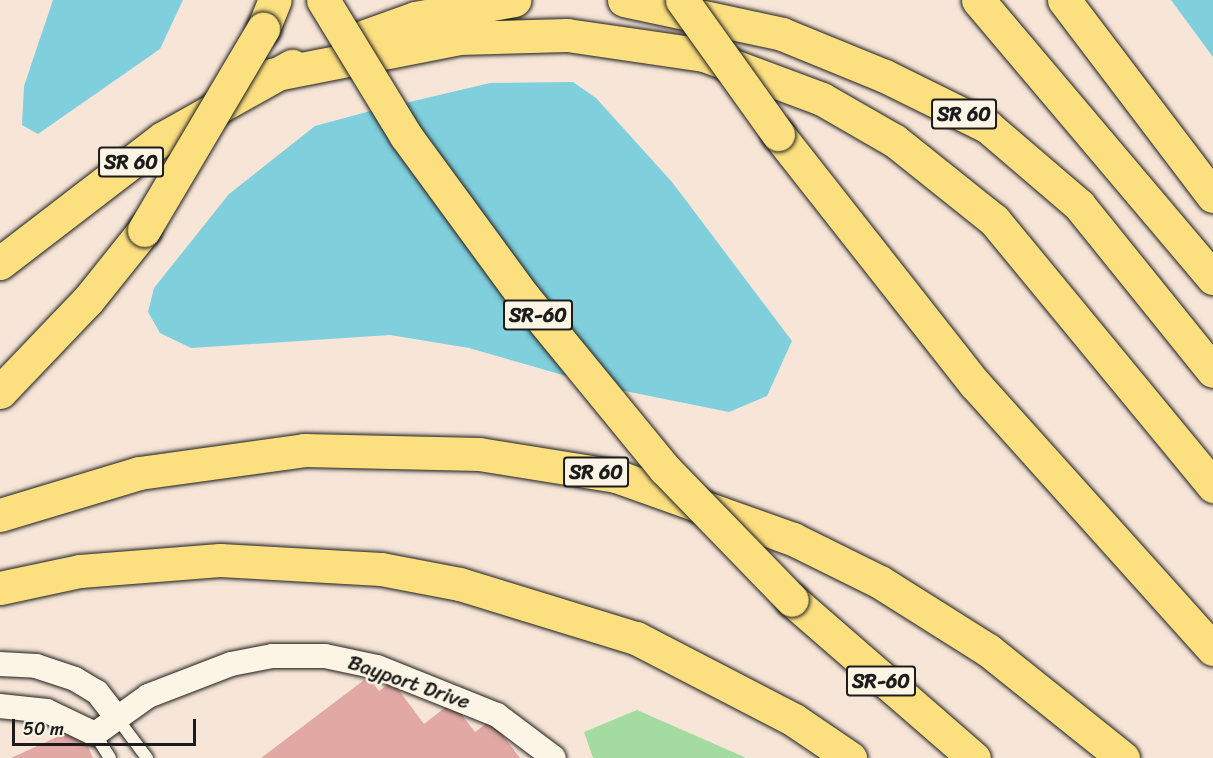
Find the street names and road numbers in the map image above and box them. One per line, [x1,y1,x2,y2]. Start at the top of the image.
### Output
road number: SR 60 [931,97,997,131]
road number: SR 60 [98,145,164,179]
road number: SR-60 [502,298,574,332]
road number: SR 60 [563,455,629,489]
street label: Bayport Drive [345,649,473,715]
road number: SR-60 [845,664,917,698]

